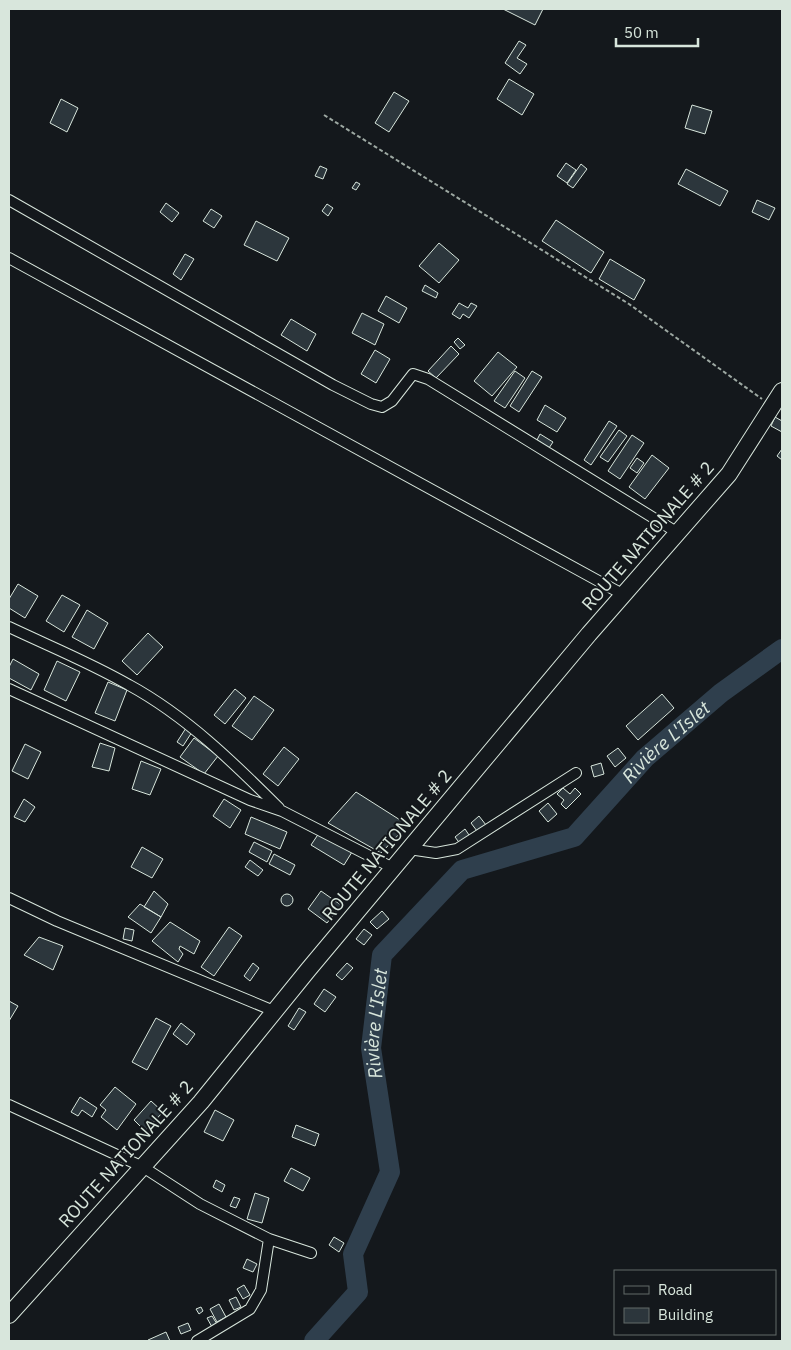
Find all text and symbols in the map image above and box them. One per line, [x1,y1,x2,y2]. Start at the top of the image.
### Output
scale bar [616,15,698,47]
text: 50 m [624,23,659,42]
street label: ROUTE NATIONALE # 2 [576,456,719,615]
water label: Rivière L'Islet [616,695,715,788]
street label: ROUTE NATIONALE # 2 [317,764,457,925]
water label: Rivière L'Islet [359,966,392,1081]
street label: ROUTE NATIONALE # 2 [53,1075,198,1232]
legend [614,1270,776,1335]
text: Road [658,1280,693,1299]
text: Building [658,1305,713,1324]

